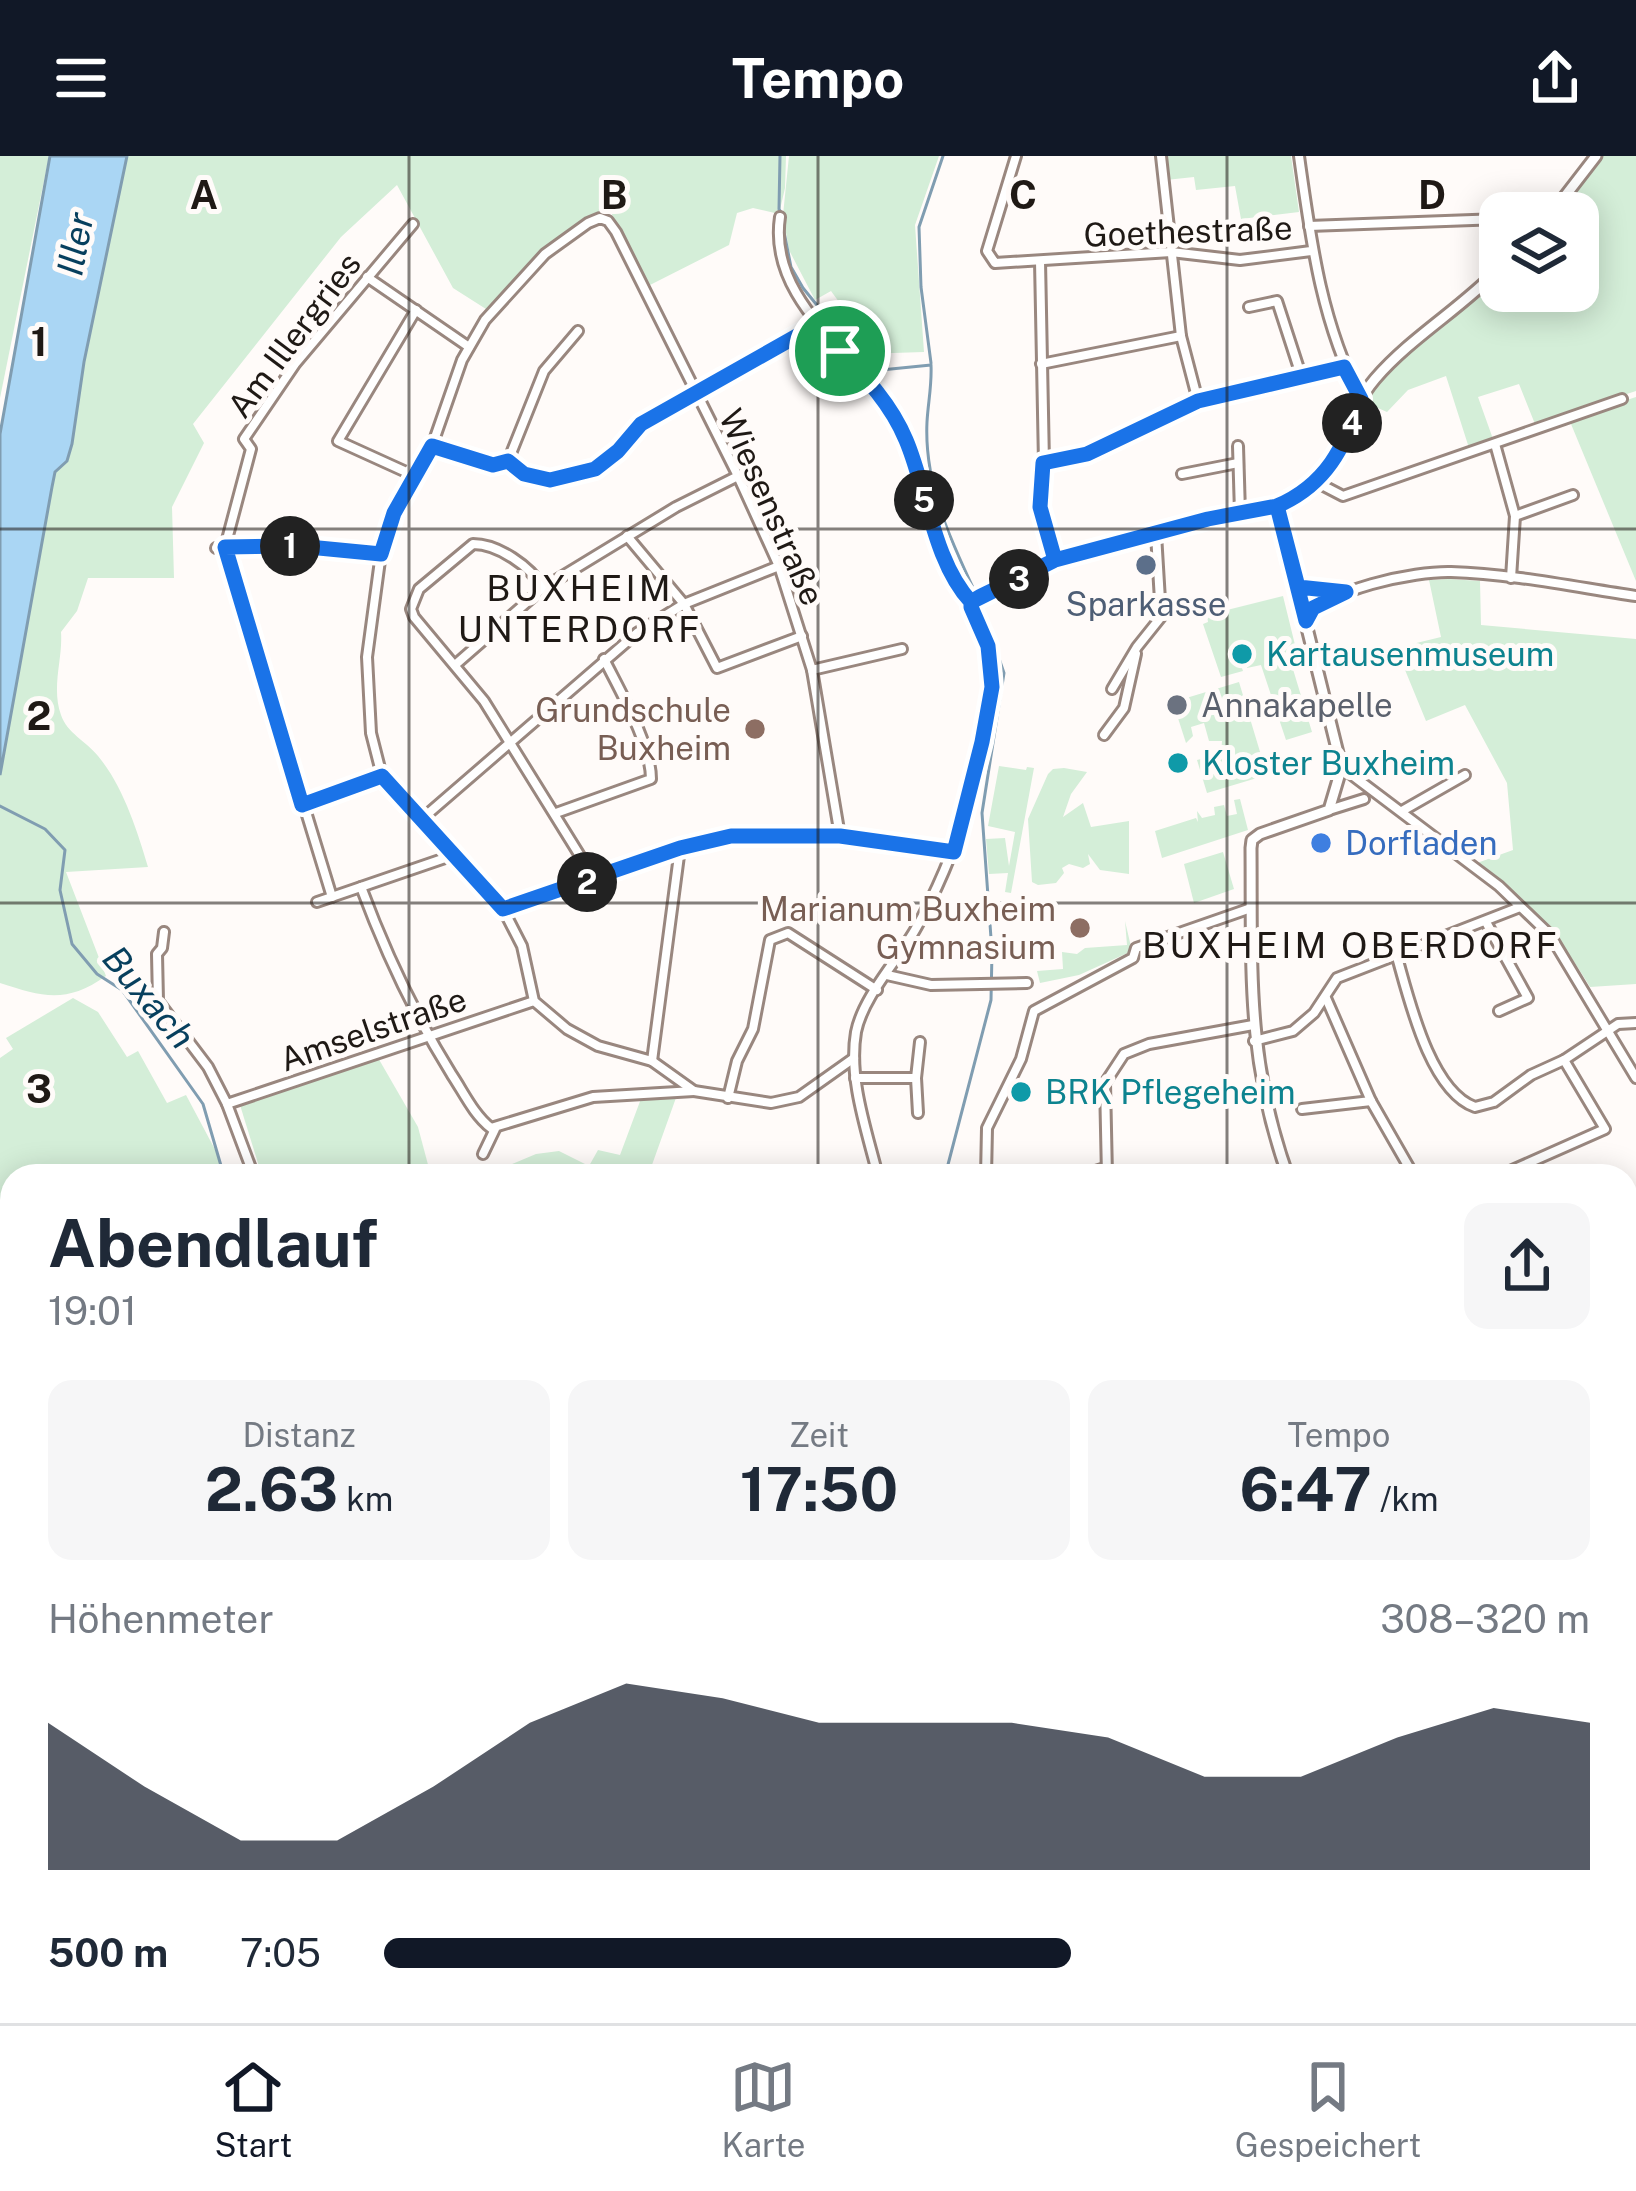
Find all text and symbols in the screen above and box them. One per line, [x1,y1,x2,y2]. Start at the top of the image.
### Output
icon: menu [48,45,114,111]
icon: share [1522,45,1588,111]
text: Tempo [732,47,904,110]
text: A [190,172,218,218]
text: B [601,172,627,218]
text: C [1009,172,1037,218]
text: D [1418,172,1446,218]
map controls [1479,192,1599,312]
button: layers [1479,192,1599,312]
water label: Iller [48,208,102,279]
street label: Goethestraße [1083,208,1293,254]
street label: Am Illergries [220,245,368,425]
pin [789,300,891,402]
icon: arrive [807,318,873,384]
text: 1 [31,319,47,365]
pin: 4 [1322,393,1382,453]
street label: Wiesenstraße [712,403,832,611]
text: 4 [1341,404,1363,442]
pin: 5 [894,470,954,530]
text: 5 [913,481,935,519]
pin: 1 [260,516,320,576]
text: 1 [283,527,297,565]
pin: 3 [989,549,1049,609]
marker: Sparkasse [1133,552,1159,578]
text: 3 [1008,560,1030,598]
district label: BUXHEIM UNTERDORF [458,567,702,650]
place label: Sparkasse [1066,585,1226,623]
place label: Kartausenmuseum [1266,635,1554,673]
marker: Kartausenmuseum [1229,641,1255,667]
place label: Annakapelle [1201,686,1393,724]
place label: Grundschule Buxheim [535,691,731,767]
marker: Annakapelle [1164,692,1190,718]
text: 2 [27,693,51,739]
marker: Grundschule Buxheim [742,716,768,742]
place label: Kloster Buxheim [1202,744,1455,782]
marker: Kloster Buxheim [1165,750,1191,776]
place label: Dorfladen [1345,824,1498,862]
marker: Dorfladen [1308,830,1334,856]
pin: 2 [557,852,617,912]
text: 2 [577,863,597,901]
place label: Marianum Buxheim Gymnasium [760,890,1056,966]
marker: Marianum Buxheim Gymnasium [1067,915,1093,941]
district label: BUXHEIM OBERDORF [1142,924,1560,966]
water label: Buxach [94,937,204,1057]
street label: Amselstraße [275,979,471,1079]
text: 3 [26,1066,52,1112]
place label: BRK Pflegeheim [1045,1073,1296,1111]
marker: BRK Pflegeheim [1008,1079,1034,1105]
button: share [1464,1203,1590,1329]
text: Abendlauf [48,1204,378,1282]
text: 19:01 [48,1288,137,1334]
text: Distanz [242,1416,356,1454]
text: Zeit [789,1416,849,1454]
text: Tempo [1288,1416,1390,1454]
text: 2.63 [205,1454,338,1525]
text: 17:50 [740,1454,898,1525]
text: 6:47 [1239,1454,1372,1525]
text: km [338,1480,393,1518]
text: /km [1372,1480,1439,1518]
text: Höhenmeter [48,1596,274,1642]
text: 308–320 m [1380,1596,1590,1642]
text: 500 m [48,1930,168,1976]
text: 7:05 [240,1930,321,1976]
tab: Start [215,2054,292,2164]
tab: Karte [722,2054,805,2164]
tab: Gespeichert [1235,2054,1421,2164]

